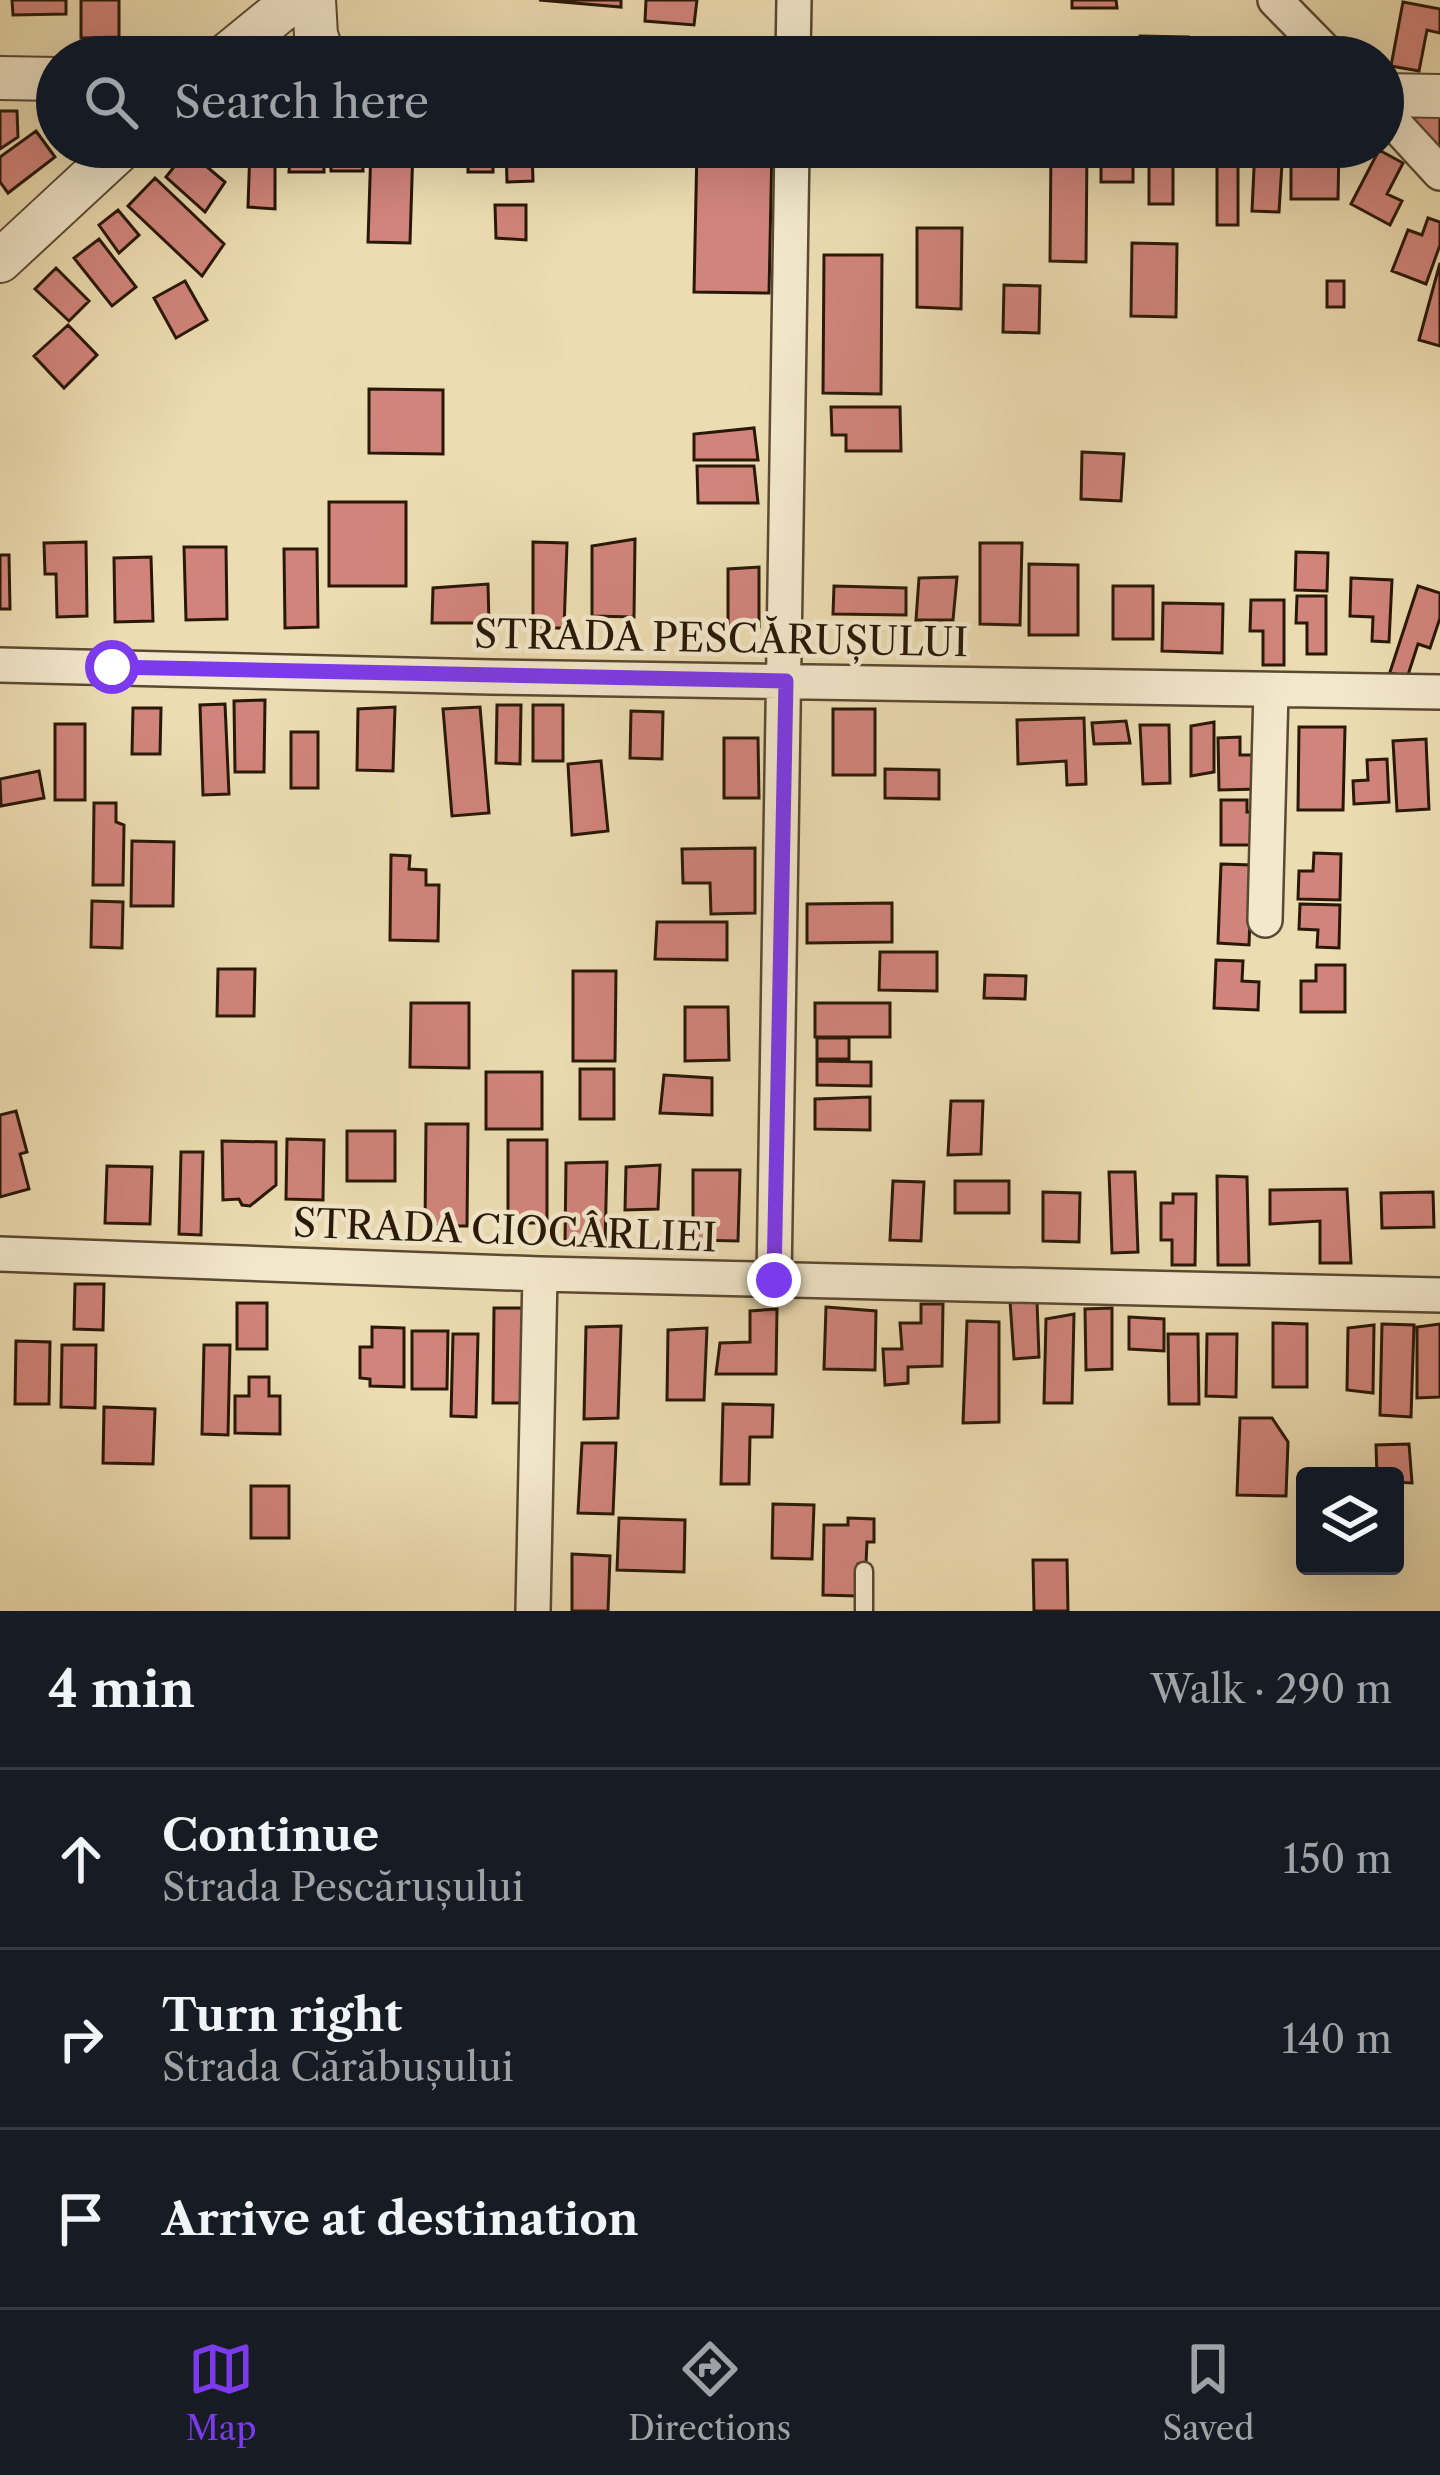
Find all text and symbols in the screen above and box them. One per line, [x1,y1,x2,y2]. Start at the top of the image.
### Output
search box [36,36,1404,168]
icon: search [78,69,144,135]
text: Search here [174,74,429,130]
street label: STRADA PESCĂRUȘULUI [473,610,969,666]
route start [85,640,139,694]
street label: STRADA CIOCÂRLIEI [292,1199,718,1261]
route end [747,1253,801,1307]
map controls [1296,1467,1404,1575]
button: layers [1296,1467,1404,1575]
text: 4 min [48,1658,195,1720]
text: Walk · 290 m [1150,1665,1392,1713]
text: Continue [162,1807,379,1863]
icon: ahead [48,1826,114,1892]
text: 150 m [1283,1835,1392,1883]
text: Strada Pescărușului [162,1863,524,1911]
text: Turn right [162,1987,402,2043]
icon: right [48,2006,114,2072]
text: 140 m [1282,2015,1392,2063]
text: Strada Cărăbușului [162,2043,514,2091]
icon: arrive [48,2186,114,2252]
text: Arrive at destination [162,2191,639,2247]
tab: Map [186,2336,257,2449]
tab: Directions [628,2336,791,2449]
tab: Saved [1163,2336,1254,2449]

